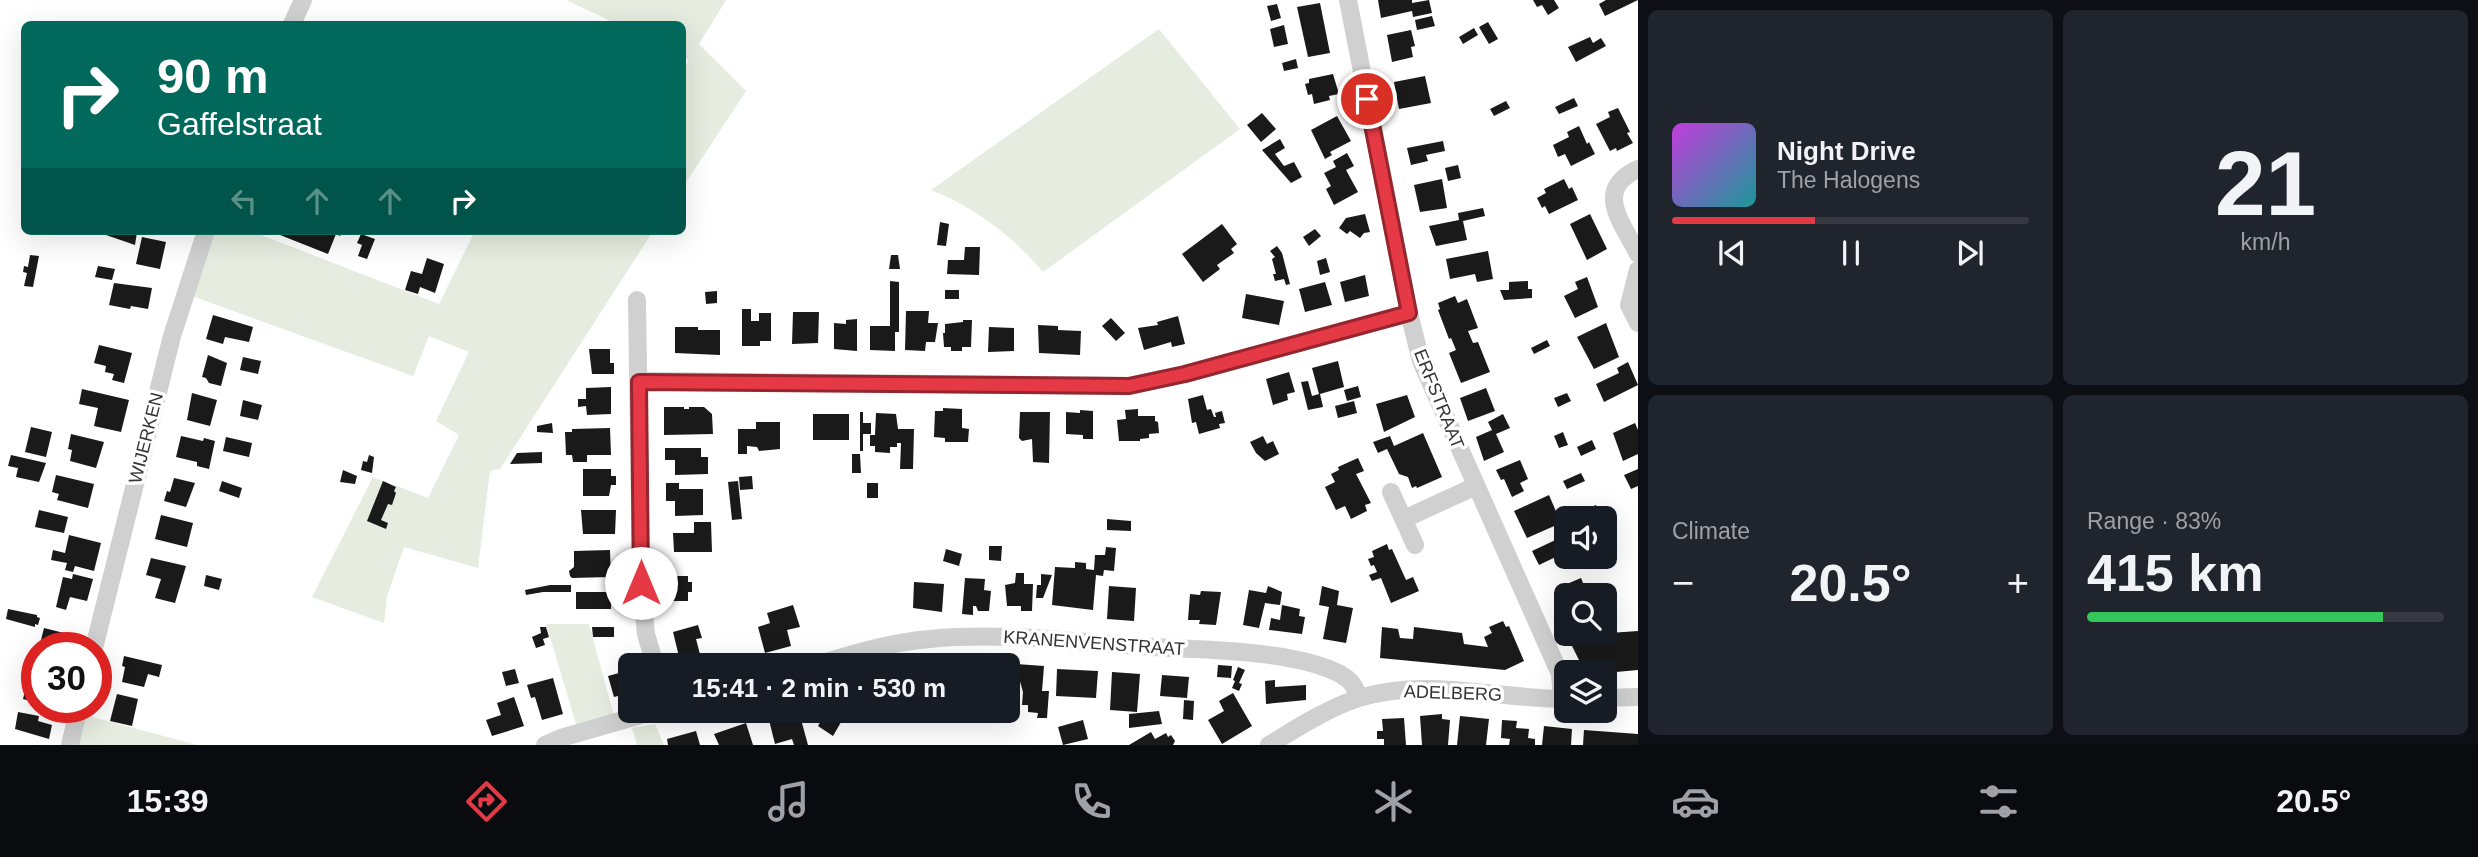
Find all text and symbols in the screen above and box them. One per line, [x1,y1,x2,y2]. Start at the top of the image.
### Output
icon: right [42,49,133,140]
text: 90 m [157,49,269,103]
pin [1337,69,1397,129]
icon: arrive [1348,80,1386,118]
text: Gaffelstraat [157,106,322,142]
text: 21 [2215,133,2316,234]
text: Night Drive [1777,136,1916,166]
text: The Halogens [1777,167,1920,193]
icon: left [225,182,263,220]
icon: ahead [298,182,336,220]
icon: ahead [371,182,409,220]
icon: right [444,182,482,220]
text: km/h [2241,229,2290,255]
icon: previous [1713,234,1751,272]
icon: pause [1832,234,1870,272]
icon: next [1951,234,1989,272]
street label: ERFSTRAAT [1410,346,1468,452]
street label: WIJERKEN [125,390,167,486]
map controls [1554,506,1617,723]
button: sound [1554,506,1617,569]
text: Range · 83% [2087,508,2221,534]
text: Climate [1672,518,1750,544]
text: 415 km [2087,544,2263,602]
position arrow [604,546,678,620]
text: 20.5° [1789,554,1912,612]
text: − [1672,562,1694,604]
text: + [2007,562,2029,604]
button: search [1554,583,1617,646]
street label: KRANENVENSTRAAT [1003,627,1185,659]
speed limit sign: 30 [21,632,112,723]
button: layers [1554,660,1617,723]
text: 15:41 · 2 min · 530 m [692,673,946,703]
street label: ADELBERG [1404,681,1502,705]
icon: directions [462,777,511,826]
icon: music [764,777,813,826]
icon: phone [1067,777,1116,826]
icon: climate [1369,777,1418,826]
icon: car [1671,777,1720,826]
icon: filters [1974,777,2023,826]
text: 15:39 [127,783,209,819]
text: 20.5° [2276,783,2351,819]

